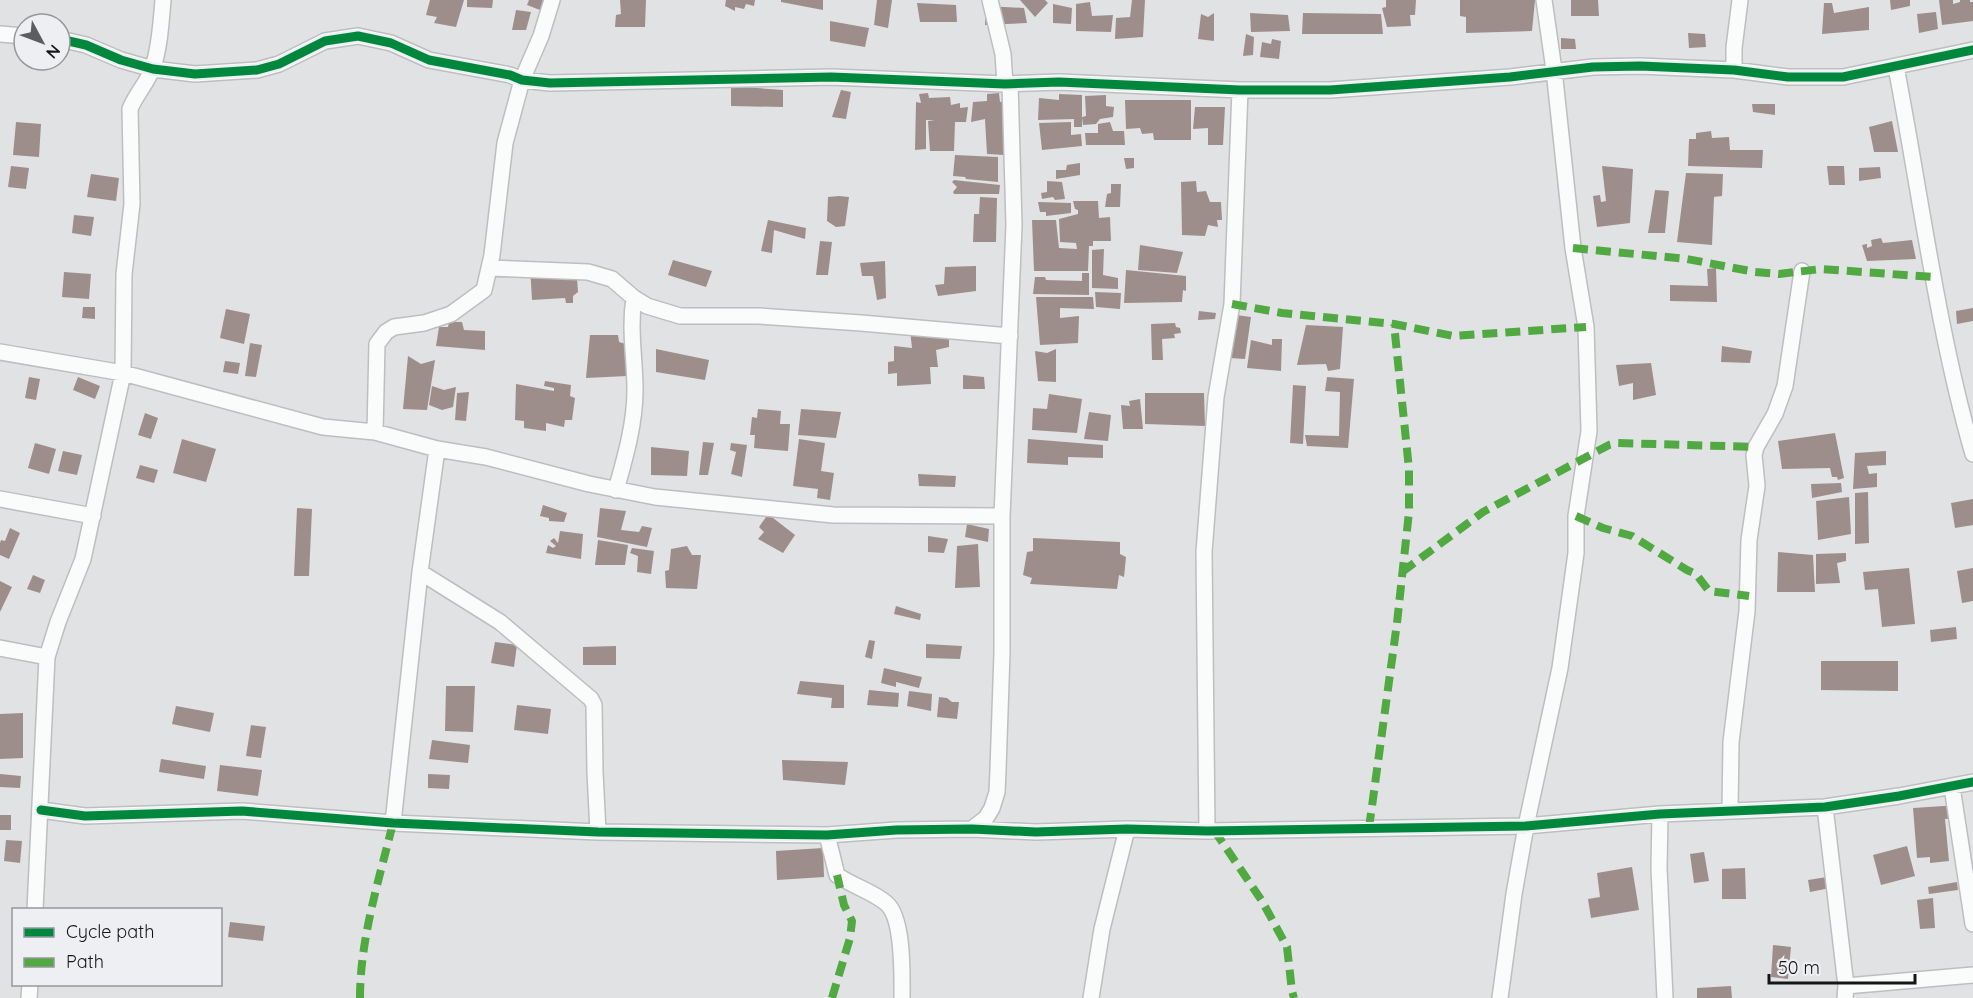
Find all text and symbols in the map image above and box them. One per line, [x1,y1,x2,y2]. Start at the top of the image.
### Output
north arrow [12,12,72,72]
text: N [42,41,65,63]
legend [12,908,222,986]
text: Cycle path [66,920,154,943]
scale bar [1769,947,1914,985]
text: Path [66,950,104,973]
text: 50 m [1778,956,1820,979]

